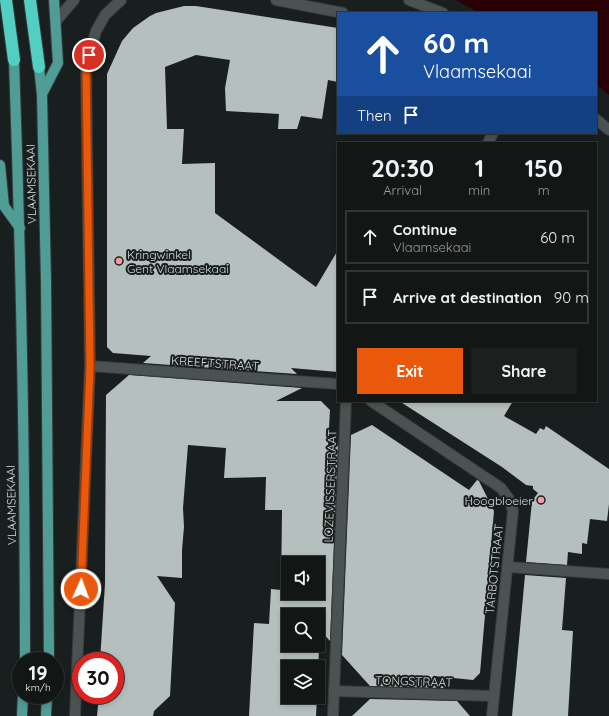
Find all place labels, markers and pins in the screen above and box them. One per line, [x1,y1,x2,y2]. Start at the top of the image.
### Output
pin [72,38,106,72]
place label: Kringwinkel Gent Vlaamsekaai [127,247,229,276]
marker: Kringwinkel Gent Vlaamsekaai [114,256,124,266]
place label: Hoogbloeier [464,493,533,508]
marker: Hoogbloeier [536,495,546,505]

